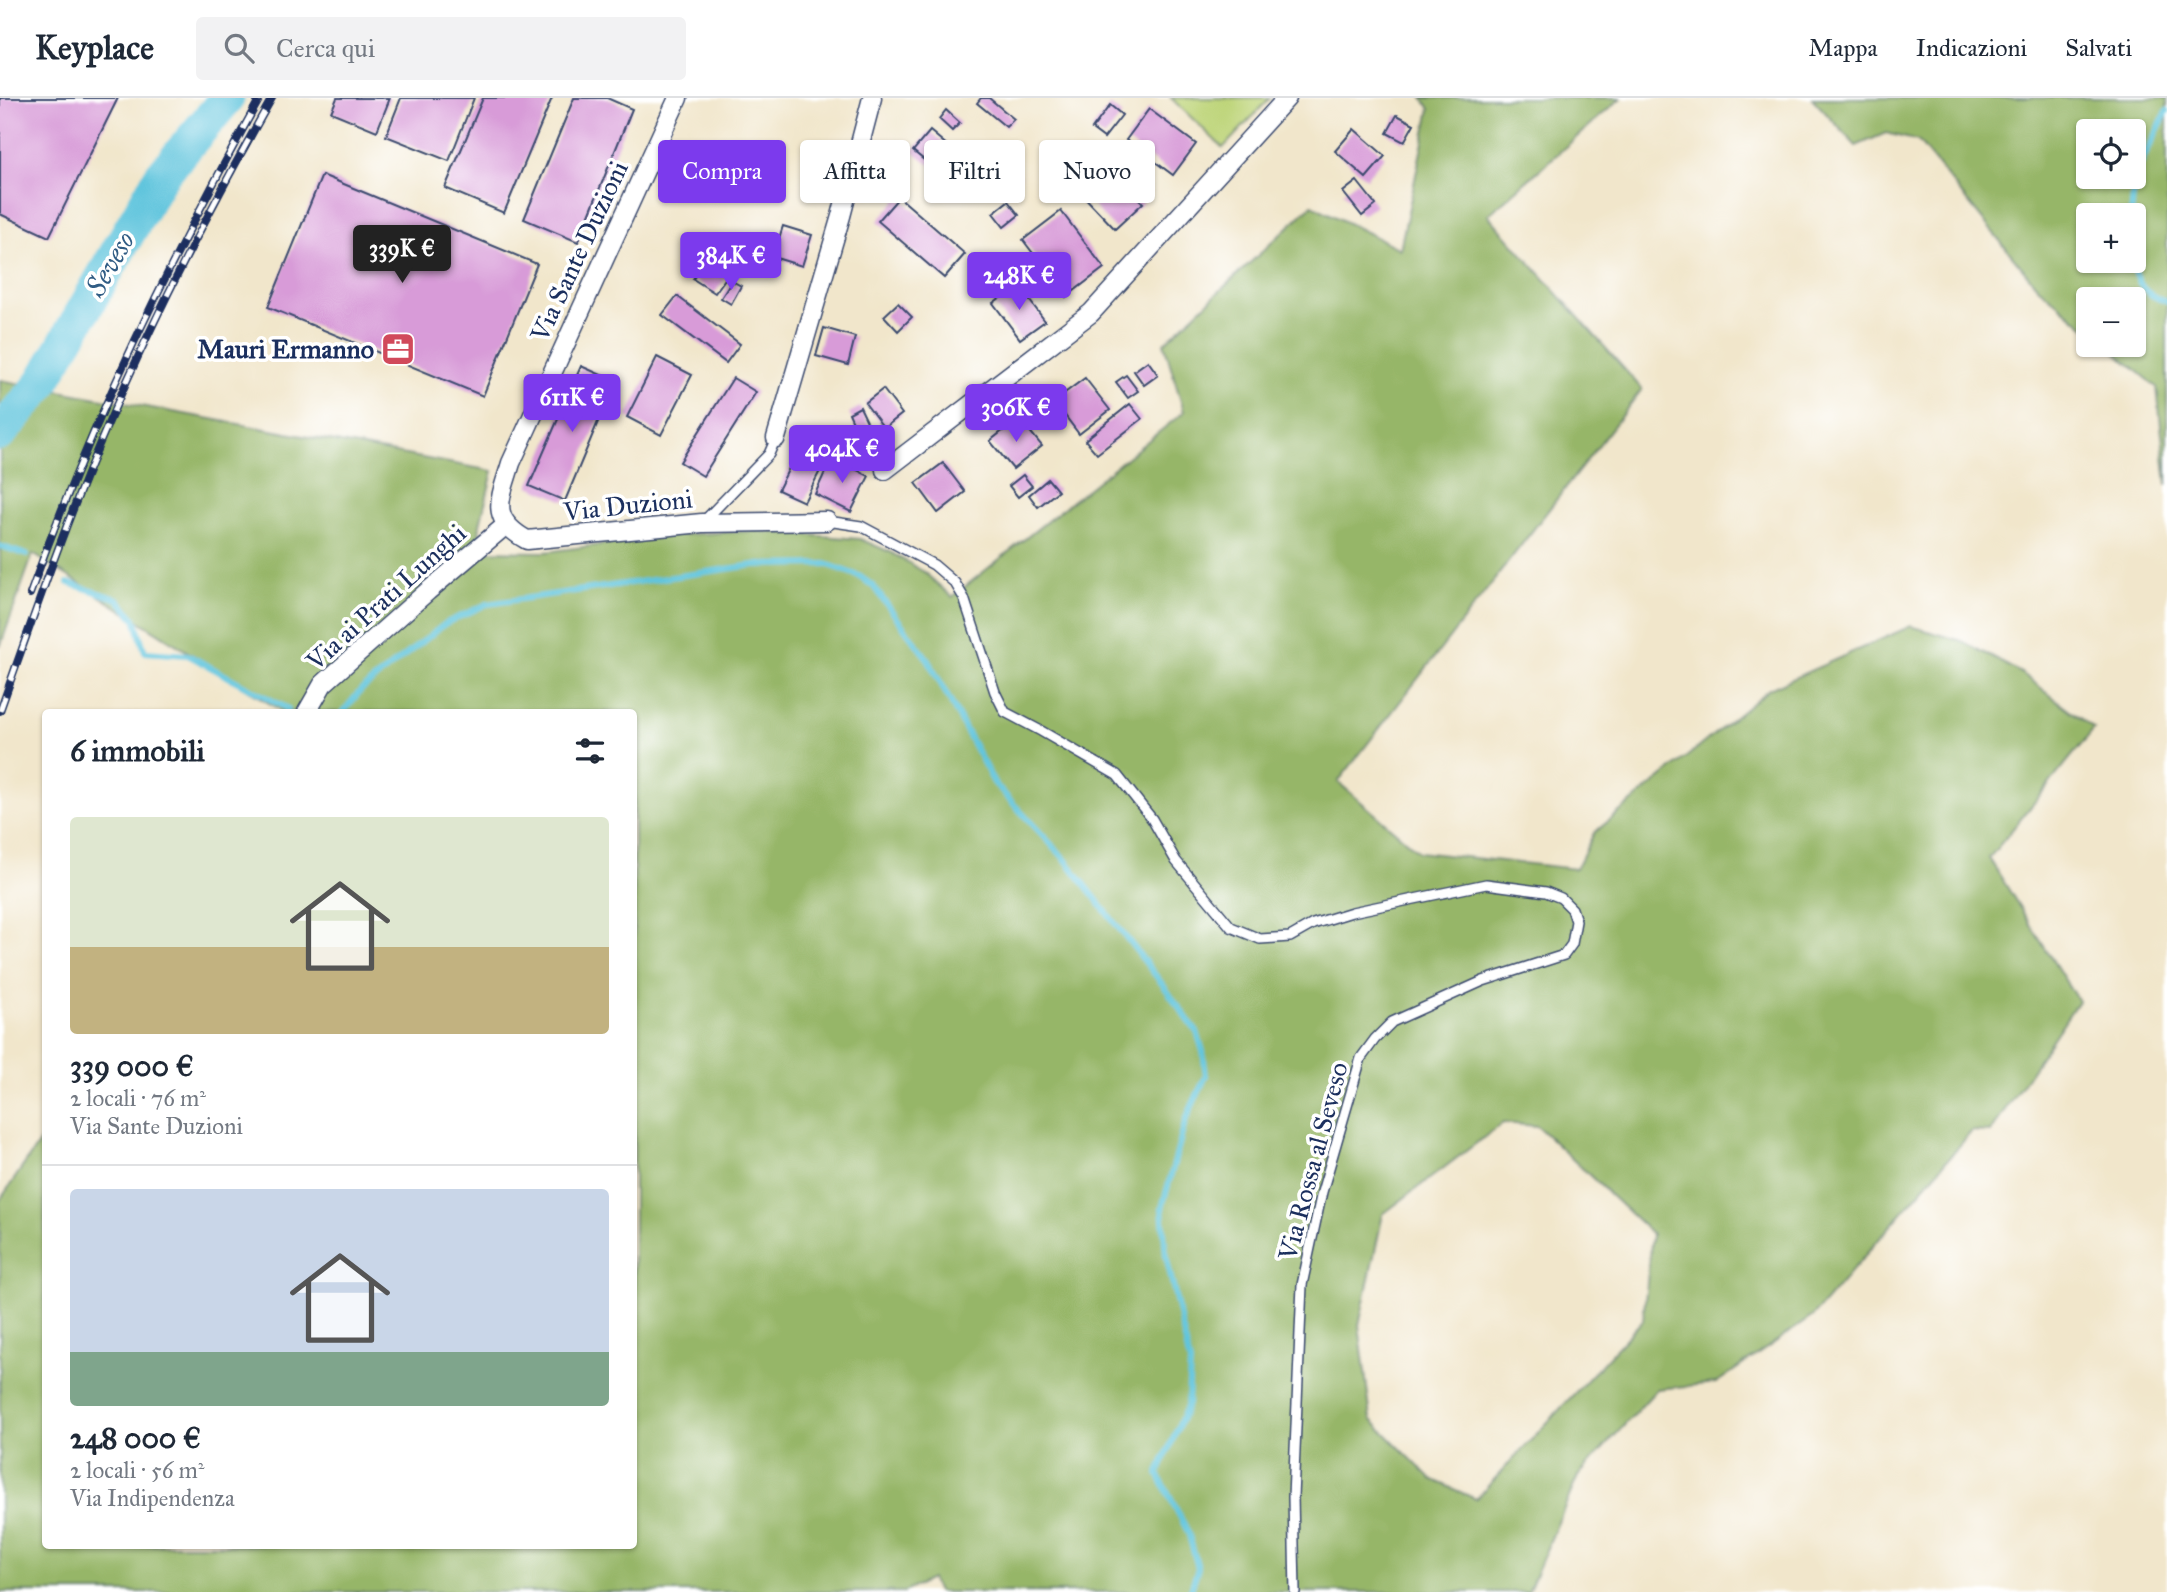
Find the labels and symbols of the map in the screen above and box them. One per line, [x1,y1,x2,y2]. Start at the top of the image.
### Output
street label: Via Sante Duzioni [523,156,635,347]
water label: Seveso [77,225,143,304]
pin: 339K € [345,226,459,285]
pin: 384K € [674,232,788,292]
pin: 248K € [962,252,1076,312]
office icon: Mauri Ermanno [379,330,417,368]
place label: Mauri Ermanno [197,333,374,365]
pin: 611K € [515,374,629,434]
pin: 306K € [959,384,1073,444]
pin: 404K € [785,426,899,485]
street label: Via Duzioni [561,482,694,528]
street label: Via ai Prati Lunghi [299,517,472,678]
street label: Via Rossa al Seveso [1271,1058,1355,1265]

